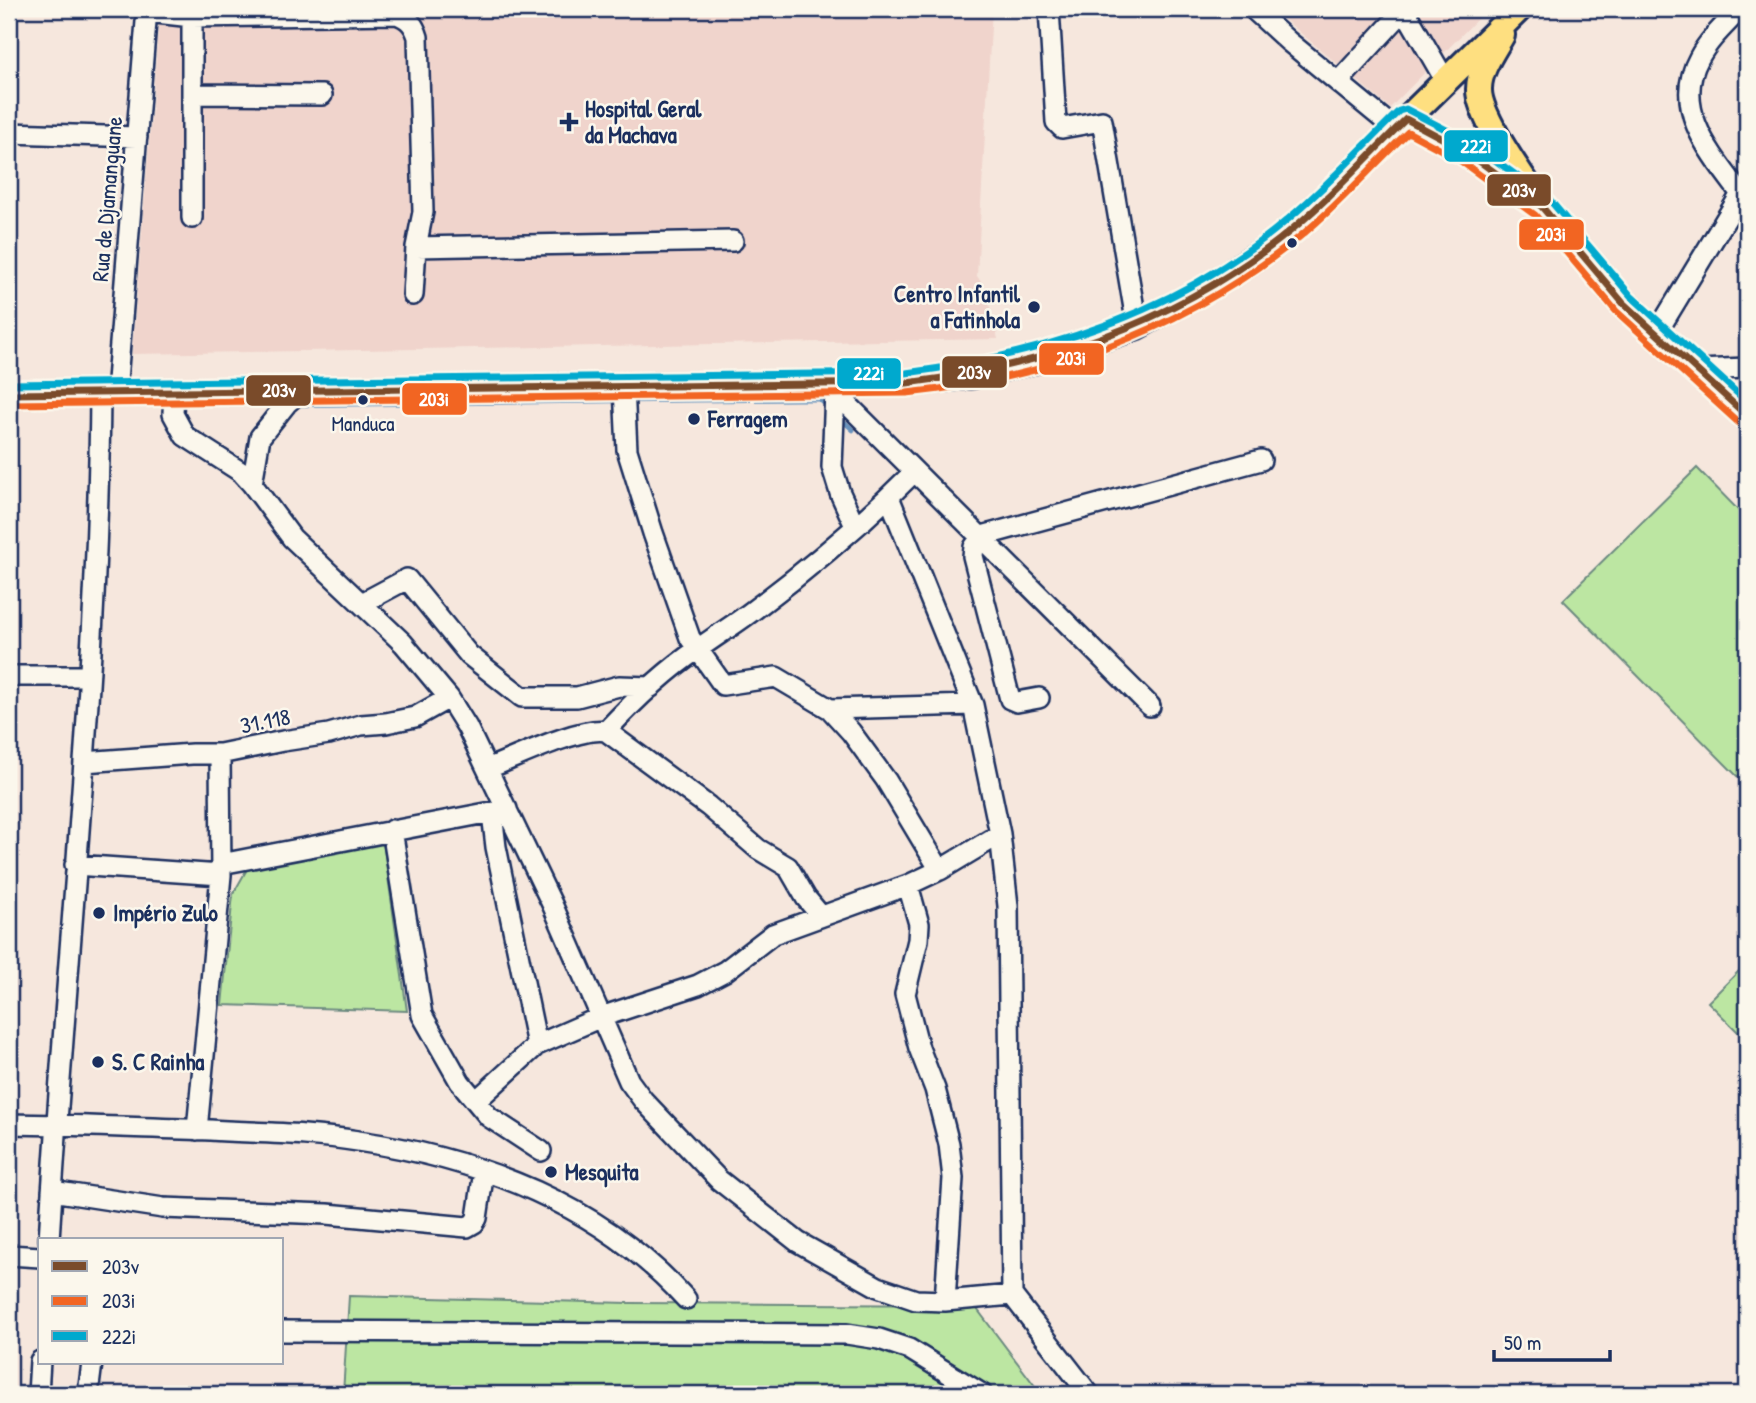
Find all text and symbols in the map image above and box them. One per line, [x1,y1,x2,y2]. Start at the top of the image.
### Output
place label: Hospital Geral da Machava [585,93,702,150]
marker: Hospital Geral da Machava [559,112,579,132]
street label: Rua de Djamanguane [84,115,129,283]
line badge: 222i [1443,129,1509,163]
text: 222i [1461,133,1491,159]
line badge: 203v [1486,173,1552,207]
text: 203v [1502,177,1536,203]
line badge: 203i [1518,218,1585,251]
text: 203i [1536,221,1566,247]
unlabelled marker [1285,236,1299,250]
place label: Centro Infantil a Fatinhola [894,278,1021,335]
marker: Centro Infantil a Fatinhola [1026,299,1042,315]
line badge: 203i [1038,342,1105,376]
text: 203i [1056,345,1086,371]
line badge: 203v [941,355,1008,389]
line badge: 222i [836,357,902,390]
text: 203v [957,359,991,385]
text: 222i [854,360,884,386]
line badge: 203v [245,374,312,407]
text: 203v [262,377,296,403]
line badge: 203i [401,382,468,416]
text: 203i [419,386,449,412]
marker: Manduca [356,393,370,407]
place label: Ferragem [707,403,788,435]
place label: Manduca [331,409,395,438]
marker: Ferragem [686,411,702,427]
street label: 31.118 [237,700,293,741]
place label: Império Zulo [113,897,219,929]
marker: Império Zulo [91,905,107,921]
place label: S. C Rainha [112,1046,204,1077]
marker: S. C Rainha [90,1054,106,1070]
place label: Mesquita [565,1156,639,1188]
marker: Mesquita [543,1164,559,1180]
legend [38,1238,284,1364]
text: 203v [102,1252,140,1281]
text: 203i [102,1286,135,1315]
scale bar [1494,1319,1609,1363]
text: 222i [102,1322,136,1351]
text: 50 m [1504,1328,1541,1357]

